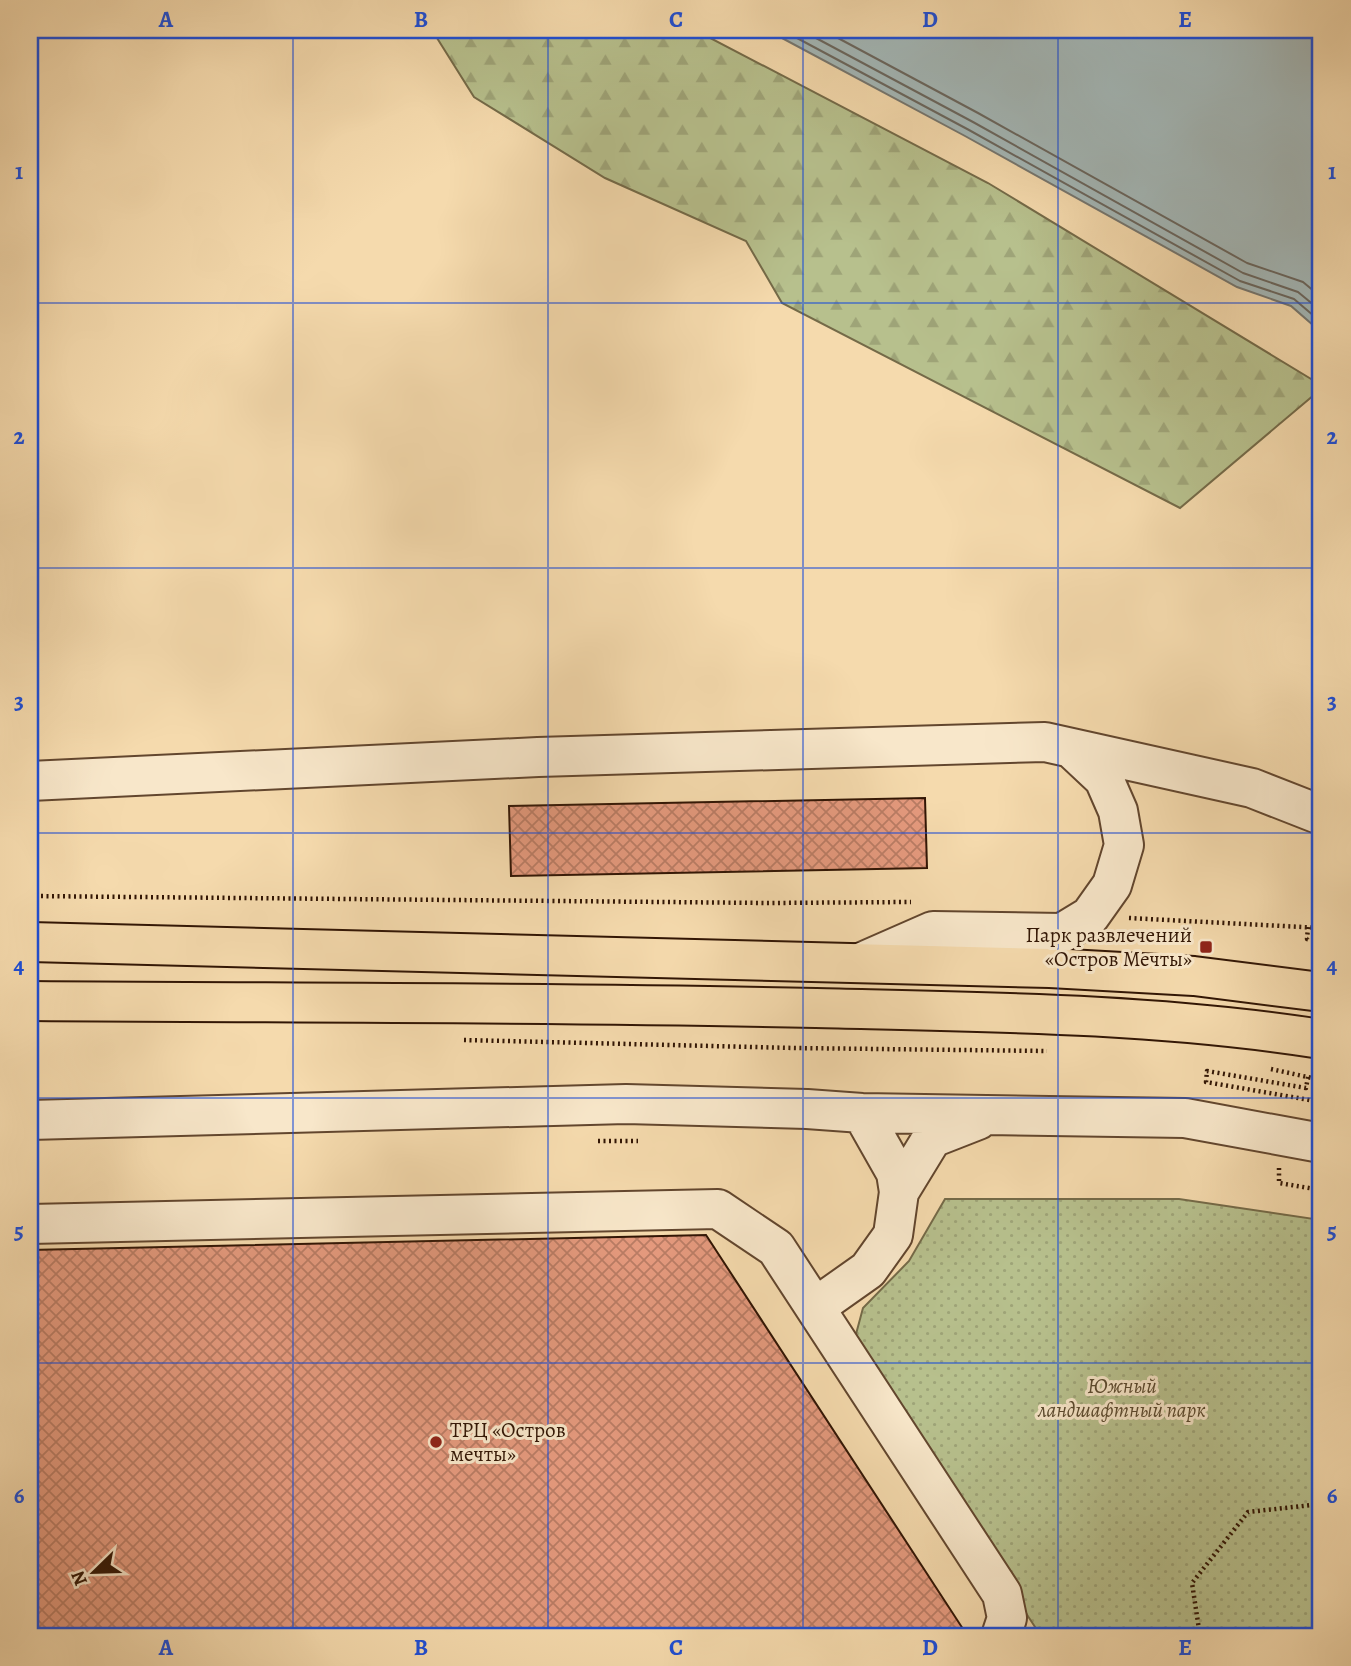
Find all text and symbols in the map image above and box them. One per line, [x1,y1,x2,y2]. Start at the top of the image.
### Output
text: A [158,4,174,35]
text: B [414,4,428,35]
text: C [669,4,683,35]
text: D [922,4,938,35]
text: E [1178,4,1192,35]
text: 1 [15,156,23,187]
text: 1 [1328,156,1336,187]
text: 2 [13,421,25,452]
text: 2 [1326,421,1338,452]
text: 3 [14,686,24,717]
text: 3 [1327,686,1337,717]
place label: Парк развлечений «Остров Мечты» [1026,921,1192,973]
marker: Парк развлечений «Остров Мечты» [1198,939,1214,955]
text: 4 [14,950,25,981]
text: 4 [1327,950,1338,981]
text: 5 [14,1215,24,1246]
text: 5 [1327,1215,1337,1246]
park label: Южный ландшафтный парк [1037,1372,1206,1424]
place label: ТРЦ «Остров мечты» [450,1416,566,1468]
marker: ТРЦ «Остров мечты» [428,1434,444,1450]
text: 6 [14,1480,25,1511]
text: 6 [1327,1480,1338,1511]
north arrow [60,1536,130,1606]
text: N [65,1567,94,1590]
text: A [158,1632,174,1663]
text: B [414,1632,428,1663]
text: C [669,1632,683,1663]
text: D [922,1632,938,1663]
text: E [1178,1632,1192,1663]

